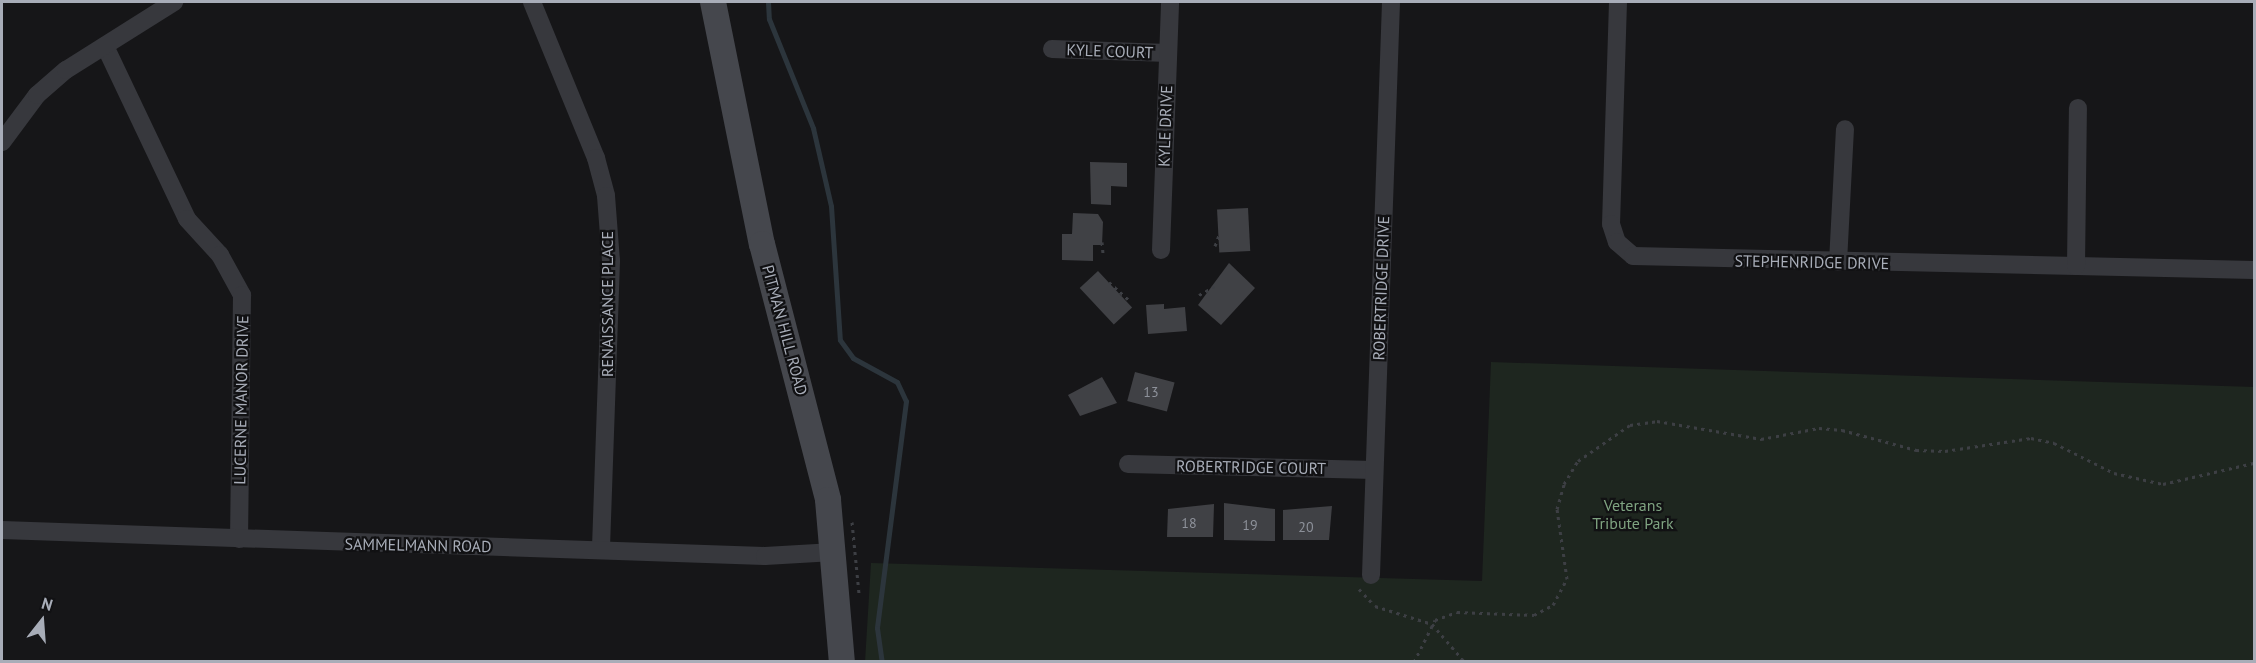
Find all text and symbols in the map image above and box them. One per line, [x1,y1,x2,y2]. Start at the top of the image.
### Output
street label: KYLE COURT [1066,40,1154,62]
street label: KYLE DRIVE [1154,85,1176,167]
street label: ROBERTRIDGE DRIVE [1369,215,1393,361]
street label: RENAISSANCE PLACE [597,231,617,377]
street label: STEPHENRIDGE DRIVE [1735,251,1889,273]
street label: PITMAN HILL ROAD [758,262,812,398]
street label: LUCERNE MANOR DRIVE [230,315,252,485]
house number: 13 [1143,384,1159,400]
street label: ROBERTRIDGE COURT [1176,456,1326,478]
park label: Veterans Tribute Park [1592,495,1674,533]
house number: 18 [1181,515,1197,531]
house number: 19 [1242,517,1258,533]
house number: 20 [1298,519,1314,535]
street label: SAMMELMANN ROAD [344,534,492,556]
north arrow [12,591,72,651]
text: N [39,593,55,615]

